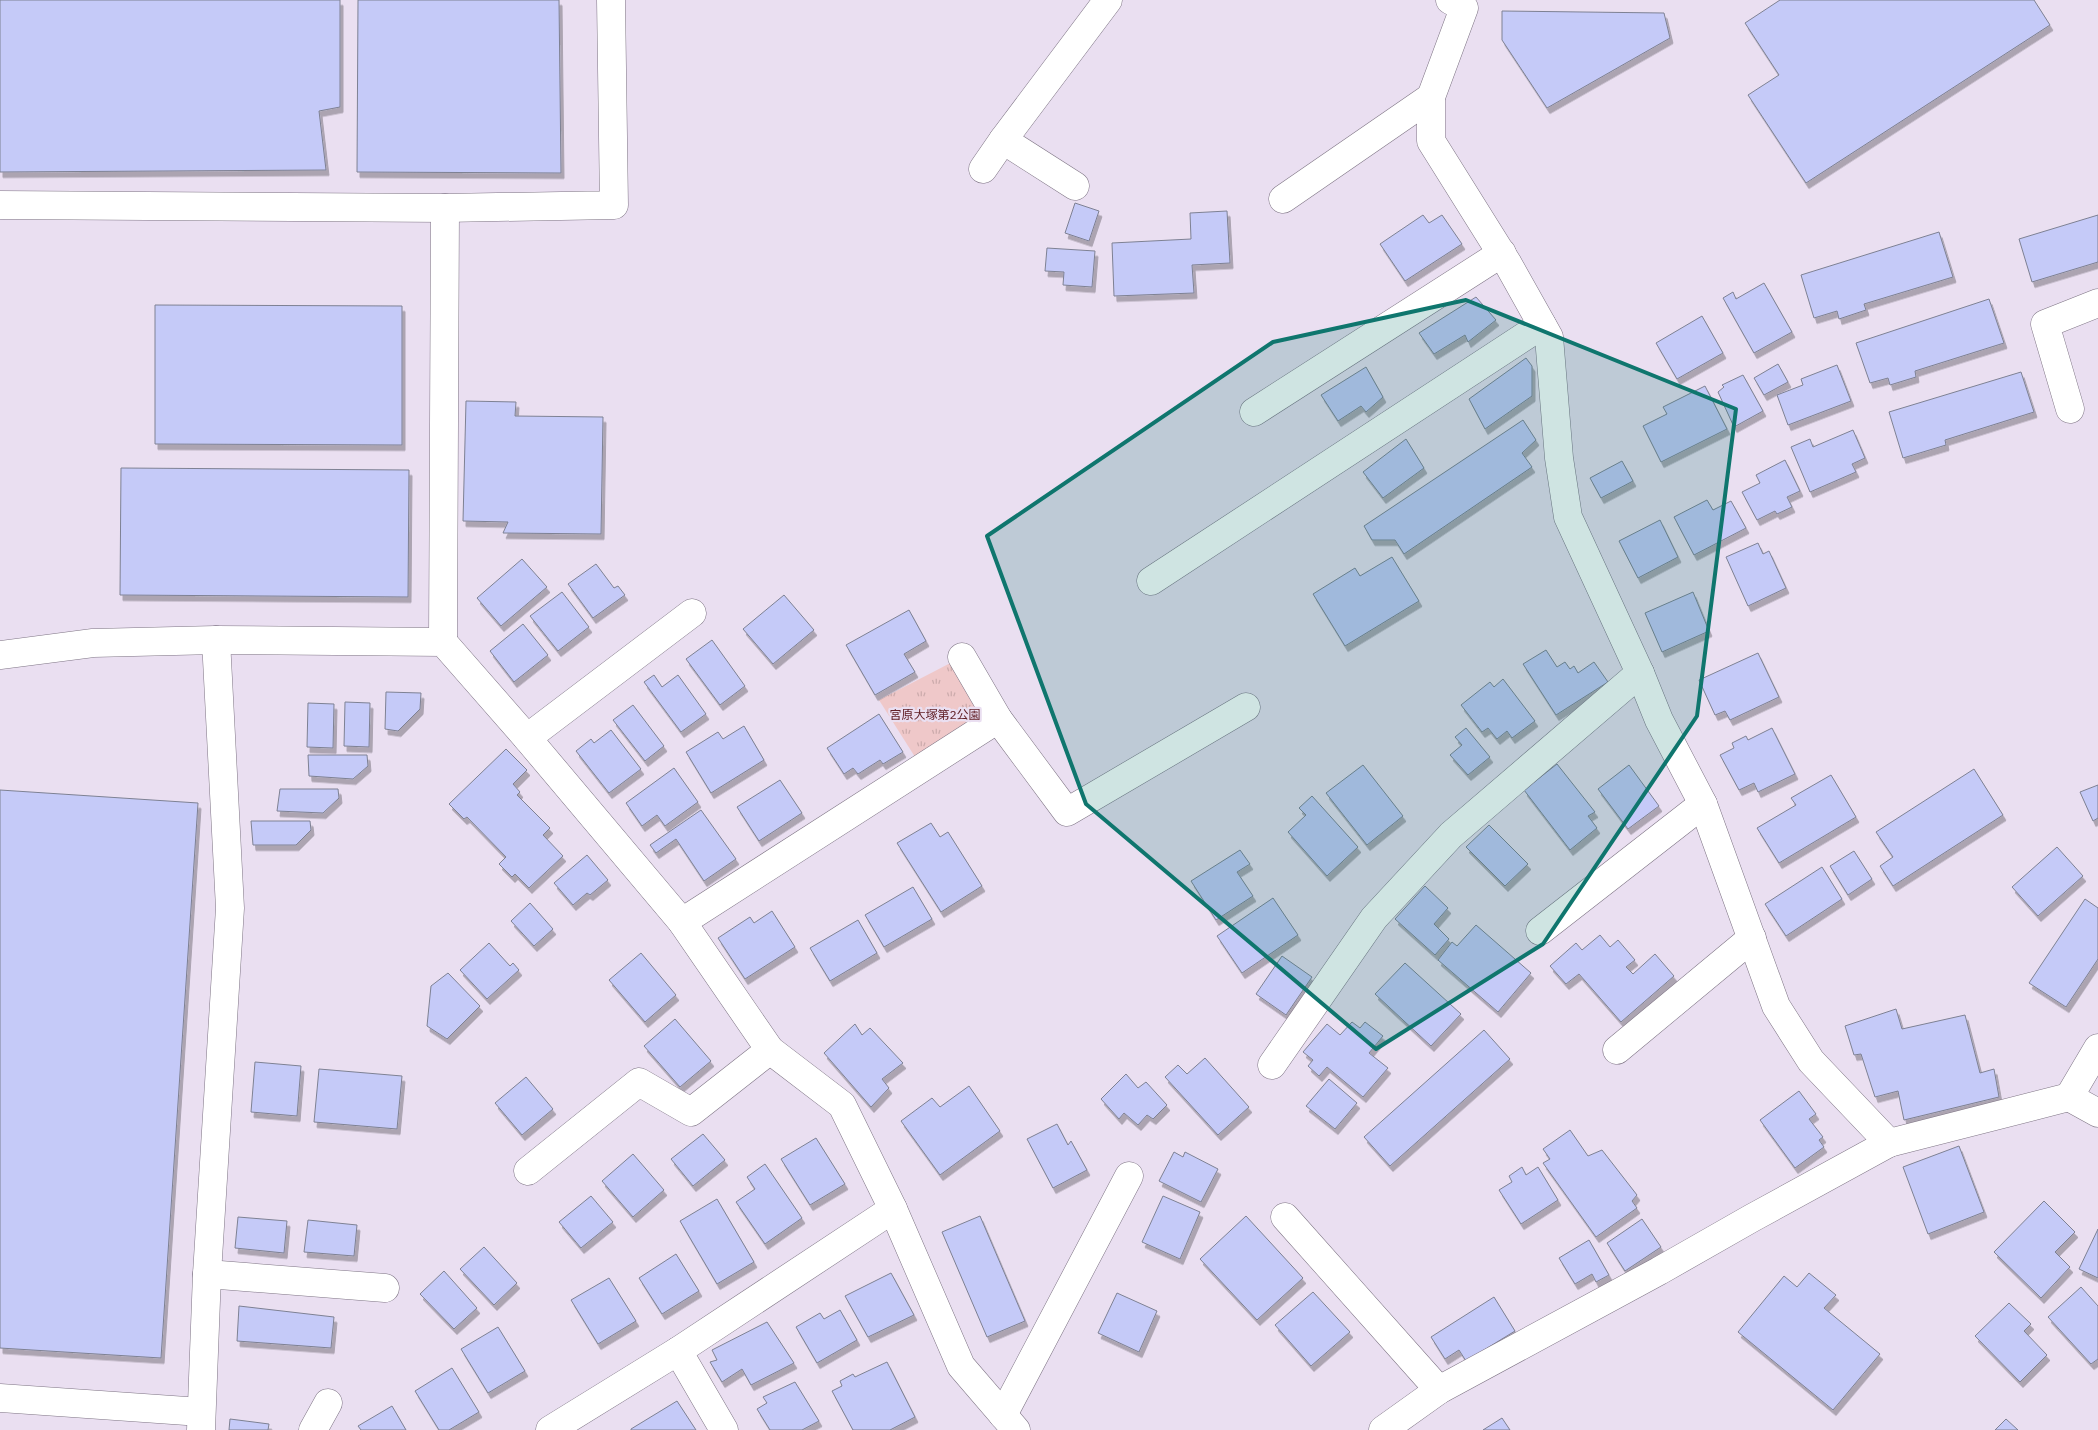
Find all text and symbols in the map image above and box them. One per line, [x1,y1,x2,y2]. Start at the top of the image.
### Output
park label: 宮原大塚第2公園 [889,707,981,722]

